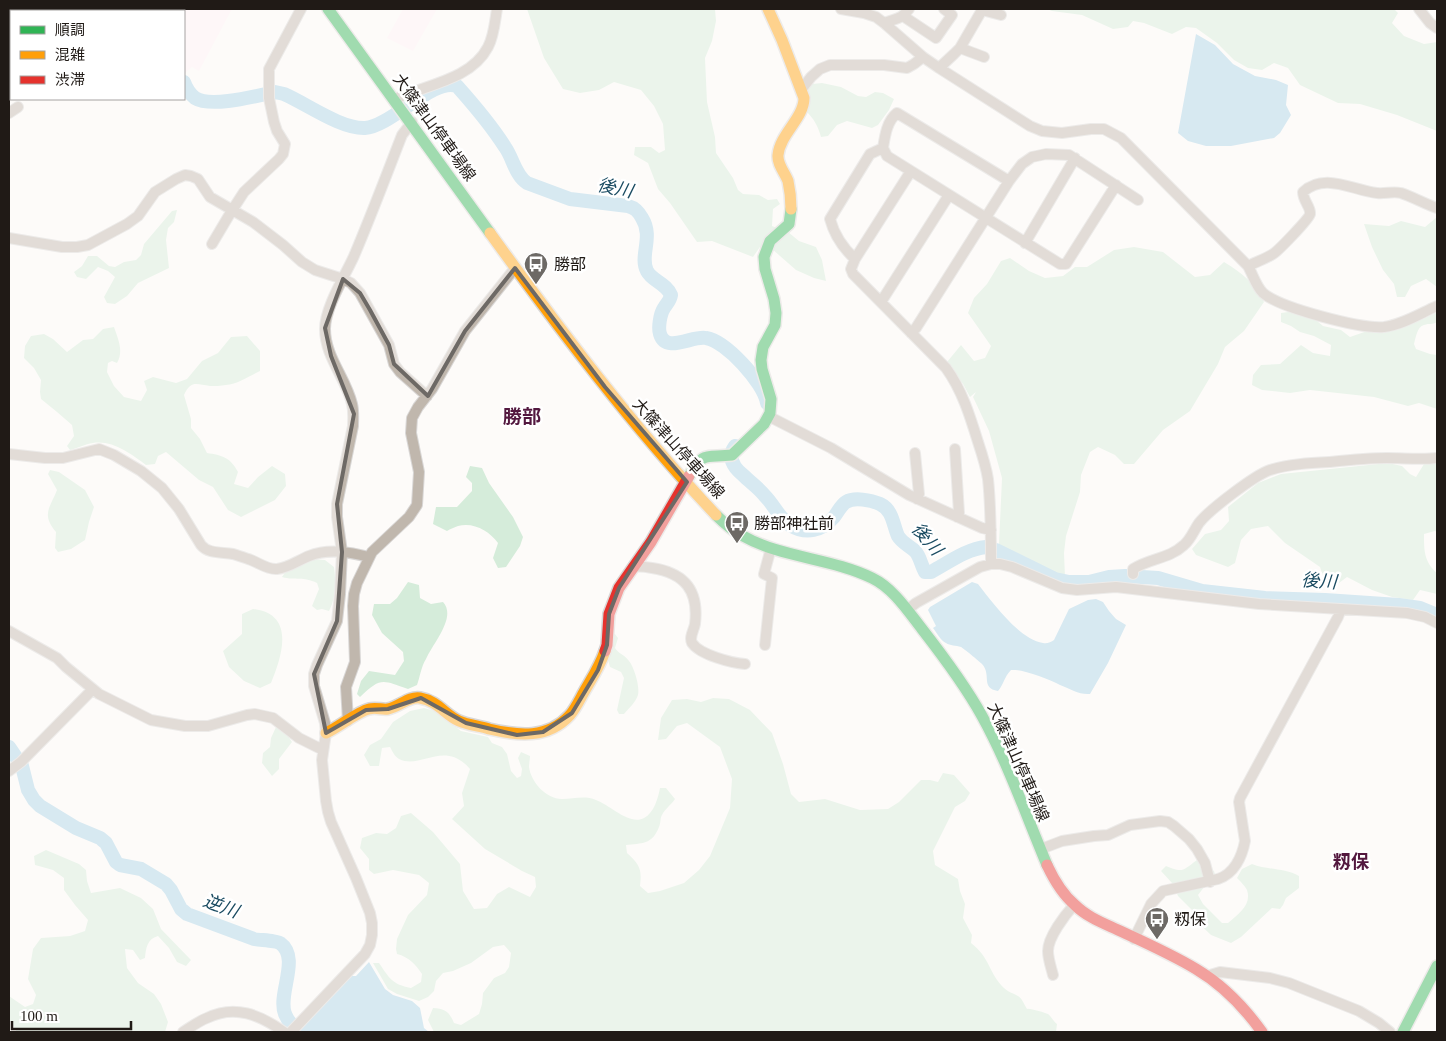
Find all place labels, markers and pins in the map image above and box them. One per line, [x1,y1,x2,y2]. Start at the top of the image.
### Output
bus stop icon: 勝部 [523,251,549,285]
place label: 勝部 [554,256,586,273]
bus stop icon: 勝部神社前 [724,510,750,544]
place label: 勝部神社前 [754,515,834,532]
bus stop icon: 籾保 [1144,906,1170,940]
place label: 籾保 [1174,911,1206,928]

